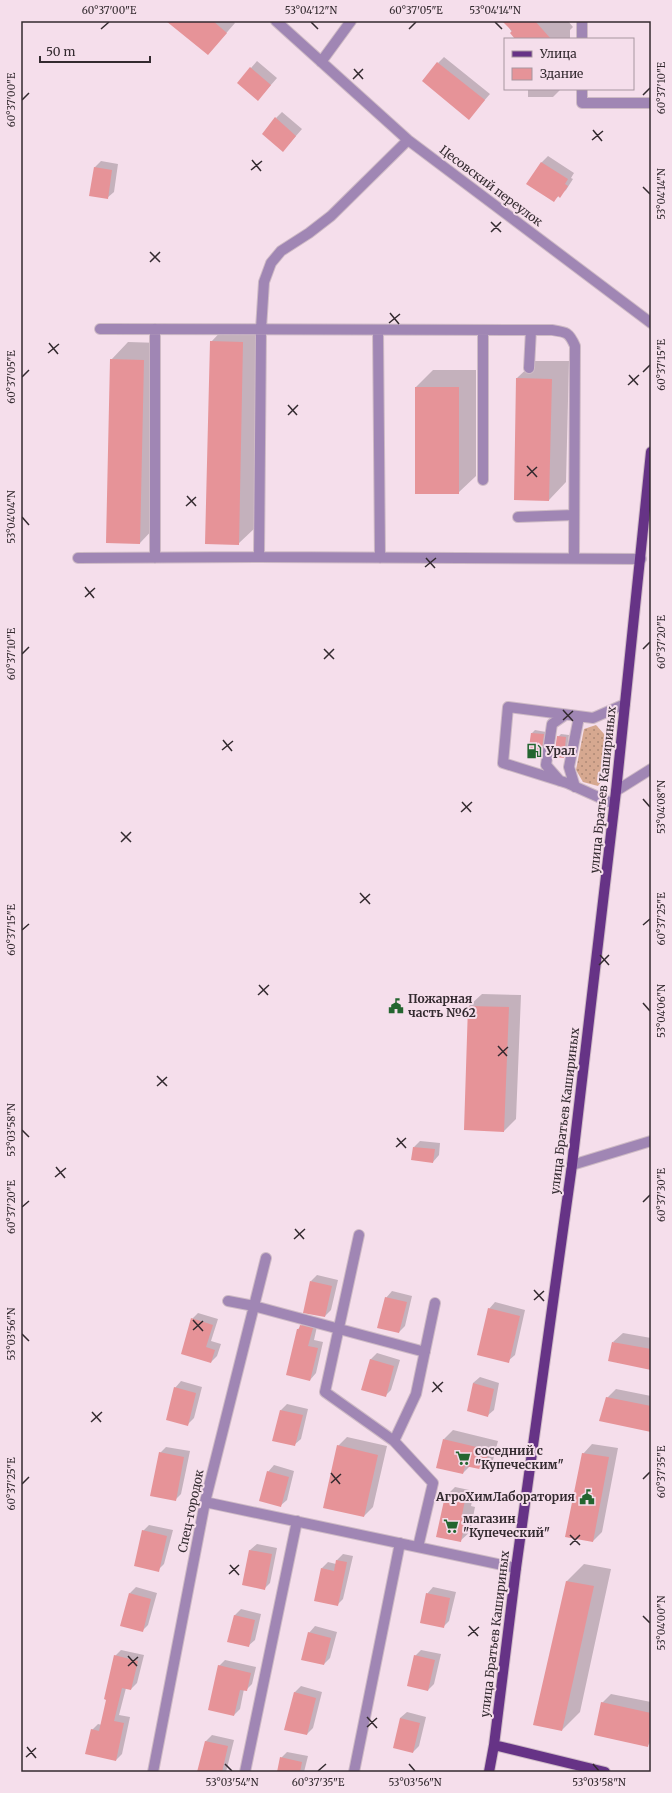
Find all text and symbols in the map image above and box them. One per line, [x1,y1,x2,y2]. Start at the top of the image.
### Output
text: 60°37'00"E [82,4,137,17]
text: 53°04'12"N [285,4,337,17]
text: 60°37'05"E [389,4,443,17]
text: 53°04'14"N [469,4,521,17]
scale bar [40,38,150,64]
legend [504,38,634,90]
text: 50 m [46,44,75,59]
text: Улица [539,46,577,61]
text: 60°37'10"E [655,61,668,114]
text: Здание [540,66,583,81]
text: 60°37'00"E [5,72,18,127]
street label: Цесовский переулок [437,142,546,230]
text: 53°04'14"N [655,168,668,220]
text: 60°37'15"E [655,339,668,391]
text: 60°37'05"E [5,350,18,404]
text: 53°04'04"N [5,490,18,544]
text: 60°37'20"E [655,614,668,669]
text: 60°37'10"E [5,627,18,680]
street label: улица Братьев Кашириных [586,705,619,874]
fuel station icon: Урал [525,742,543,760]
place label: Урал [545,743,576,758]
text: 53°04'08"N [655,780,668,834]
text: 60°37'25"E [655,892,668,945]
text: 60°37'15"E [5,904,18,956]
text: 53°04'06"N [655,984,668,1038]
place label: Пожарная часть №62 [408,991,476,1020]
public building icon: Пожарная часть №62 [387,997,405,1015]
street label: улица Братьев Кашириных [547,1026,582,1195]
text: 53°03'58"N [5,1103,18,1157]
text: 60°37'30"E [655,1167,668,1222]
text: 60°37'20"E [5,1179,18,1234]
text: 53°03'56"N [5,1307,18,1361]
place label: соседний с "Купеческим" [475,1443,564,1472]
text: 60°37'35"E [655,1445,668,1498]
supermarket icon: соседний с "Купеческим" [454,1449,472,1467]
text: 60°37'25"E [5,1457,18,1510]
street label: Спец-городок [174,1468,207,1554]
public building icon: АгроХимЛаборатория [578,1488,596,1506]
place label: АгроХимЛаборатория [435,1489,575,1504]
place label: магазин "Купеческий" [463,1511,550,1540]
supermarket icon: магазин "Купеческий" [442,1517,460,1535]
street label: улица Братьев Кашириных [477,1549,512,1718]
text: 53°04'00"N [655,1595,668,1650]
text: 53°03'54"N [206,1776,259,1789]
text: 60°37'35"E [292,1776,345,1789]
text: 53°03'56"N [388,1776,442,1789]
text: 53°03'58"N [572,1776,626,1789]

